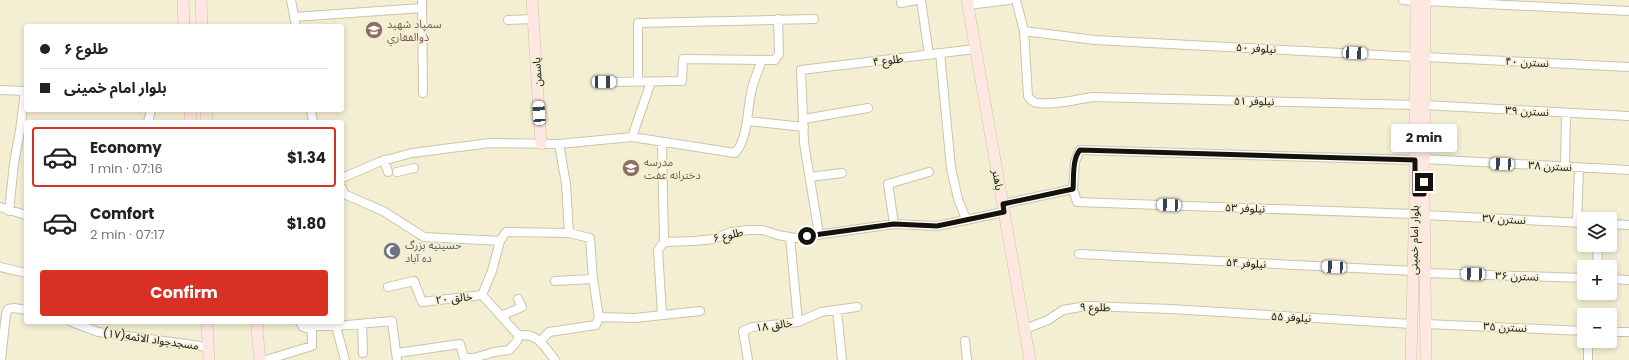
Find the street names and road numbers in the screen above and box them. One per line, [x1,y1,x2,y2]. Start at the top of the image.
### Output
street label: نیلوفر ۵۰ [1235,39,1277,57]
street label: طلوع ۴ [872,50,904,70]
street label: نسترن ۴۰ [1505,53,1549,71]
street label: یاسمن [528,57,546,87]
street label: نیلوفر ۵۱ [1234,93,1274,109]
street label: نسترن ۳۹ [1505,102,1549,120]
street label: نسترن ۳۸ [1528,157,1572,175]
street label: باهنر [988,167,1008,192]
street label: نیلوفر ۵۳ [1225,199,1265,217]
street label: بلوار امام خمینی [1405,205,1423,275]
street label: نسترن ۳۷ [1482,210,1526,228]
street label: طلوع ۶ [711,224,745,246]
street label: نیلوفر ۵۴ [1225,254,1267,272]
street label: نسترن ۳۶ [1495,267,1539,285]
street label: خالق ۲۰ [435,288,474,308]
street label: طلوع ۹ [1079,299,1111,315]
street label: نیلوفر ۵۵ [1270,308,1312,326]
street label: خالق ۱۸ [755,314,794,335]
street label: نسترن ۳۵ [1483,318,1527,336]
street label: مسجدجواد الائمه(۱۷) [102,324,200,354]

